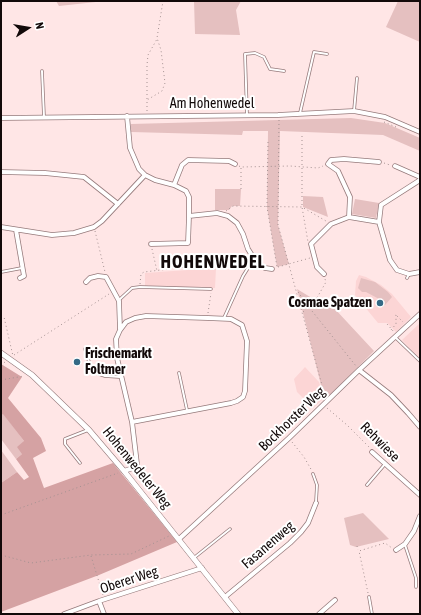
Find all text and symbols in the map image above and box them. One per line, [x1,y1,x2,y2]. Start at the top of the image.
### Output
north arrow [8,8,48,48]
text: N [33,21,46,30]
street label: Am Hohenwedel [170,96,254,112]
district label: HOHENWEDEL [160,251,266,273]
place label: Cosmae Spatzen [288,295,372,311]
marker: Cosmae Spatzen [375,298,385,308]
place label: Frischemarkt Foltmer [85,346,152,378]
marker: Frischemarkt Foltmer [72,357,82,367]
street label: Bockhorster Weg [255,383,329,455]
street label: Rehwiese [357,419,403,465]
street label: Hohenwedeler Weg [99,424,175,512]
street label: Fasanenweg [238,518,298,572]
street label: Oberer Weg [98,563,160,597]

